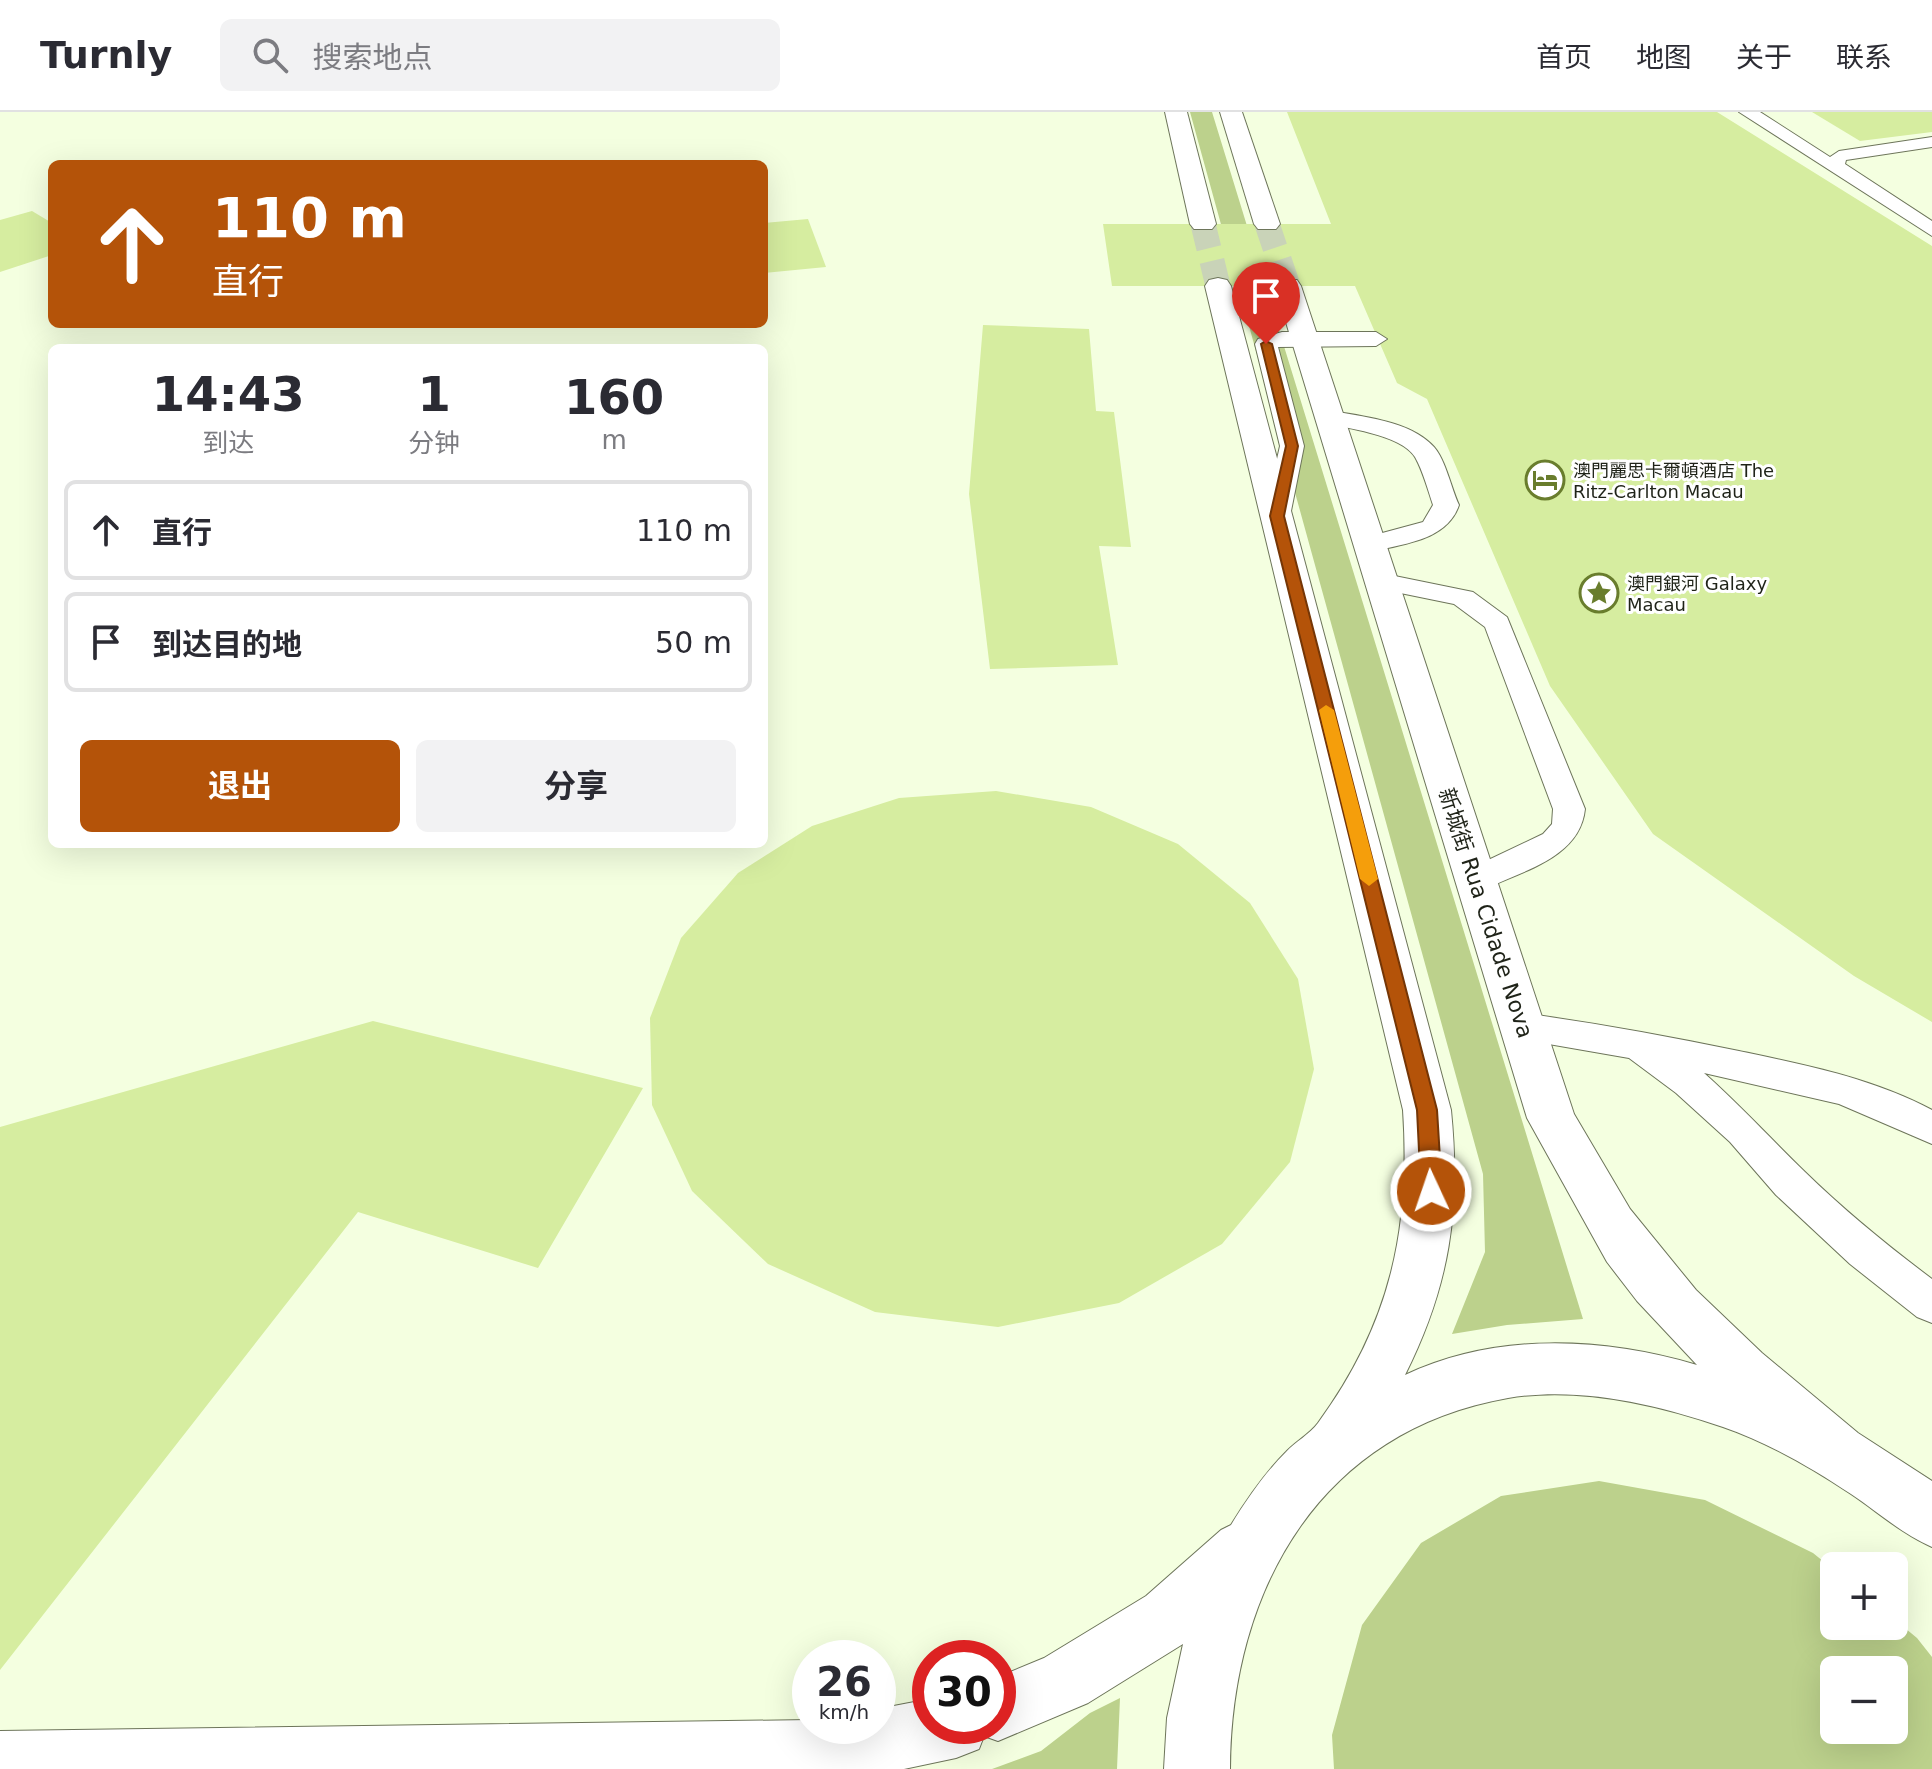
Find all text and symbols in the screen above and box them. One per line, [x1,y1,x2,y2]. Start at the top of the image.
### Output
search box [220,19,780,91]
text: Turnly [40,33,172,77]
icon: search [248,33,292,77]
text: 搜索地点 [312,40,432,75]
text: 首页 [1536,41,1592,74]
text: 地图 [1636,41,1692,74]
text: 关于 [1736,41,1792,74]
text: 联系 [1836,41,1892,74]
text: 110 m [212,185,407,250]
icon: ahead [80,192,184,296]
text: 直行 [212,261,284,302]
pin [1232,262,1300,344]
icon: arrive [1244,274,1288,318]
text: 14:43 [152,366,305,422]
text: 1 [418,366,451,422]
text: 160 [564,369,664,425]
text: m [601,425,627,455]
text: 到达 [202,428,254,458]
text: 分钟 [408,428,460,458]
hotel icon: 澳門麗思卡爾頓酒店 The Ritz-Carlton Macau [1524,459,1566,501]
place label: 澳門麗思卡爾頓酒店 The Ritz-Carlton Macau [1573,460,1774,502]
icon: ahead [84,508,128,552]
text: 110 m [636,513,732,548]
text: 直行 [152,515,212,550]
place icon: 澳門銀河 Galaxy Macau [1578,572,1620,614]
place label: 澳門銀河 Galaxy Macau [1627,573,1767,615]
icon: arrive [84,620,128,664]
text: 50 m [655,625,732,660]
text: 到达目的地 [152,627,302,662]
button: 退出 [80,740,400,832]
button: 分享 [416,740,736,832]
street label: 新城街 Rua Cidade Nova [1434,785,1538,1041]
position arrow [1389,1149,1473,1233]
map controls [1820,1552,1908,1744]
button: + [1820,1552,1908,1640]
speed limit sign: 30 [912,1640,1016,1744]
button: − [1820,1656,1908,1744]
text: 26 [816,1659,872,1705]
text: km/h [819,1700,869,1724]

